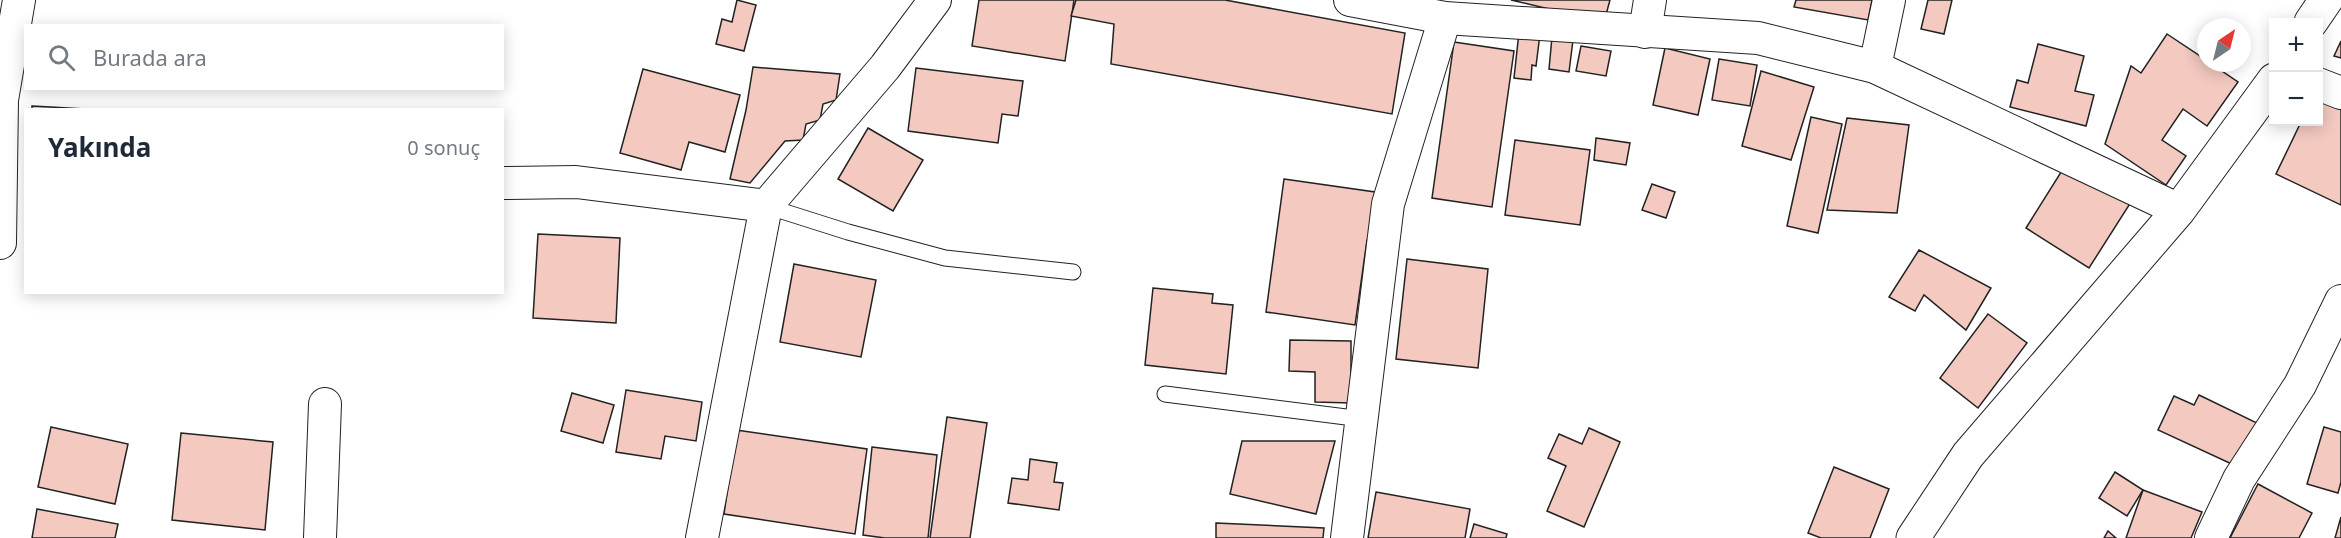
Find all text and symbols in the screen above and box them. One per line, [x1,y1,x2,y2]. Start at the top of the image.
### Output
north arrow [2197,18,2251,72]
map controls [2269,18,2323,126]
button: + [2269,18,2323,72]
search box [24,24,504,90]
icon: search [45,41,78,74]
text: Burada ara [93,42,207,72]
button: − [2269,72,2323,126]
text: Yakında [48,129,151,165]
text: 0 sonuç [407,134,480,161]

